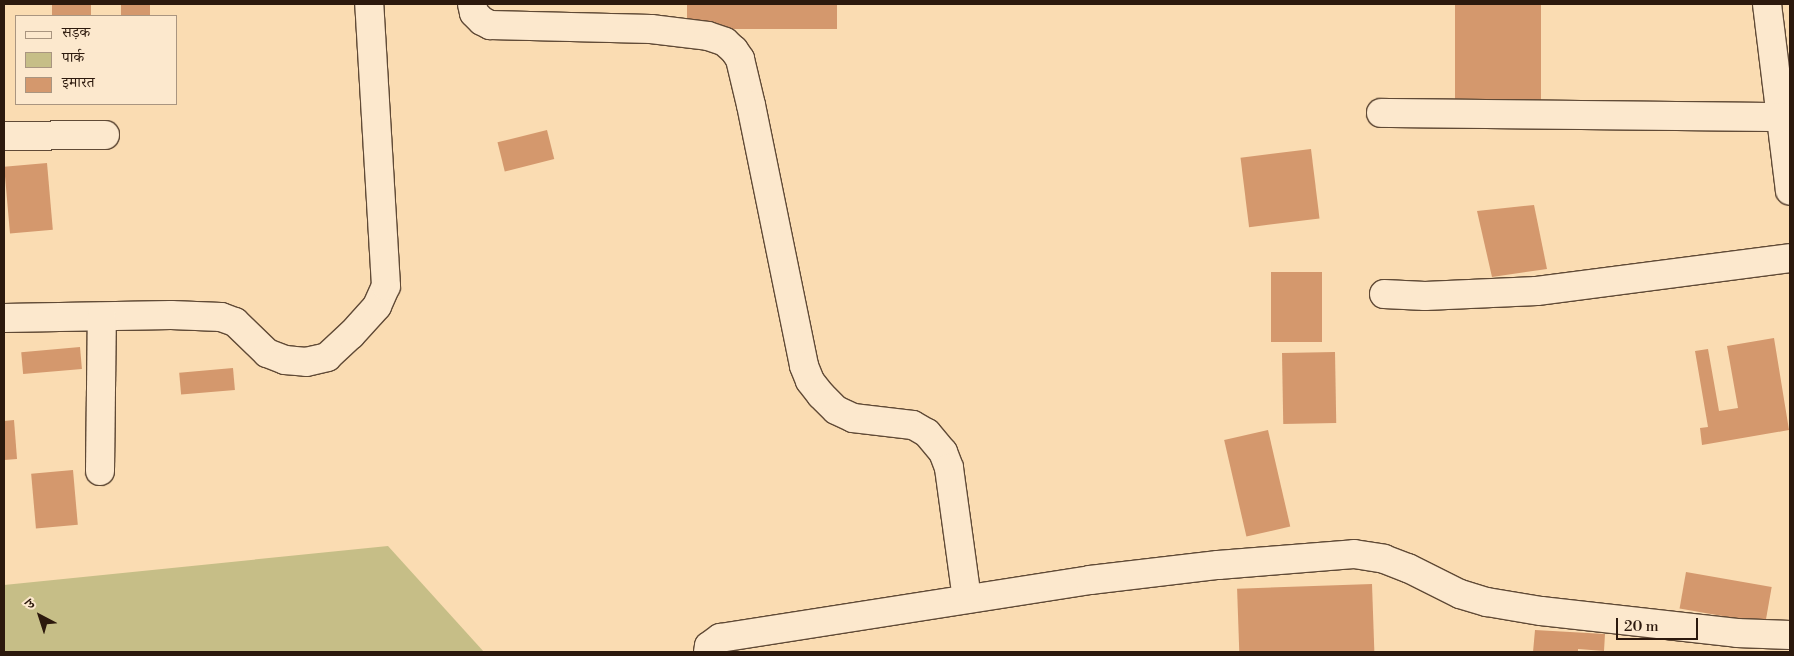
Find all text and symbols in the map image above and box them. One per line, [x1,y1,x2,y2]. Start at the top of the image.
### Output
legend [15,15,178,105]
text: सड़क [62,23,90,42]
text: पार्क [62,48,84,67]
text: इमारत [62,73,95,92]
north arrow [15,591,65,641]
text: उ [22,595,39,614]
scale bar [1619,608,1702,640]
text: 20 m [1624,617,1659,636]

